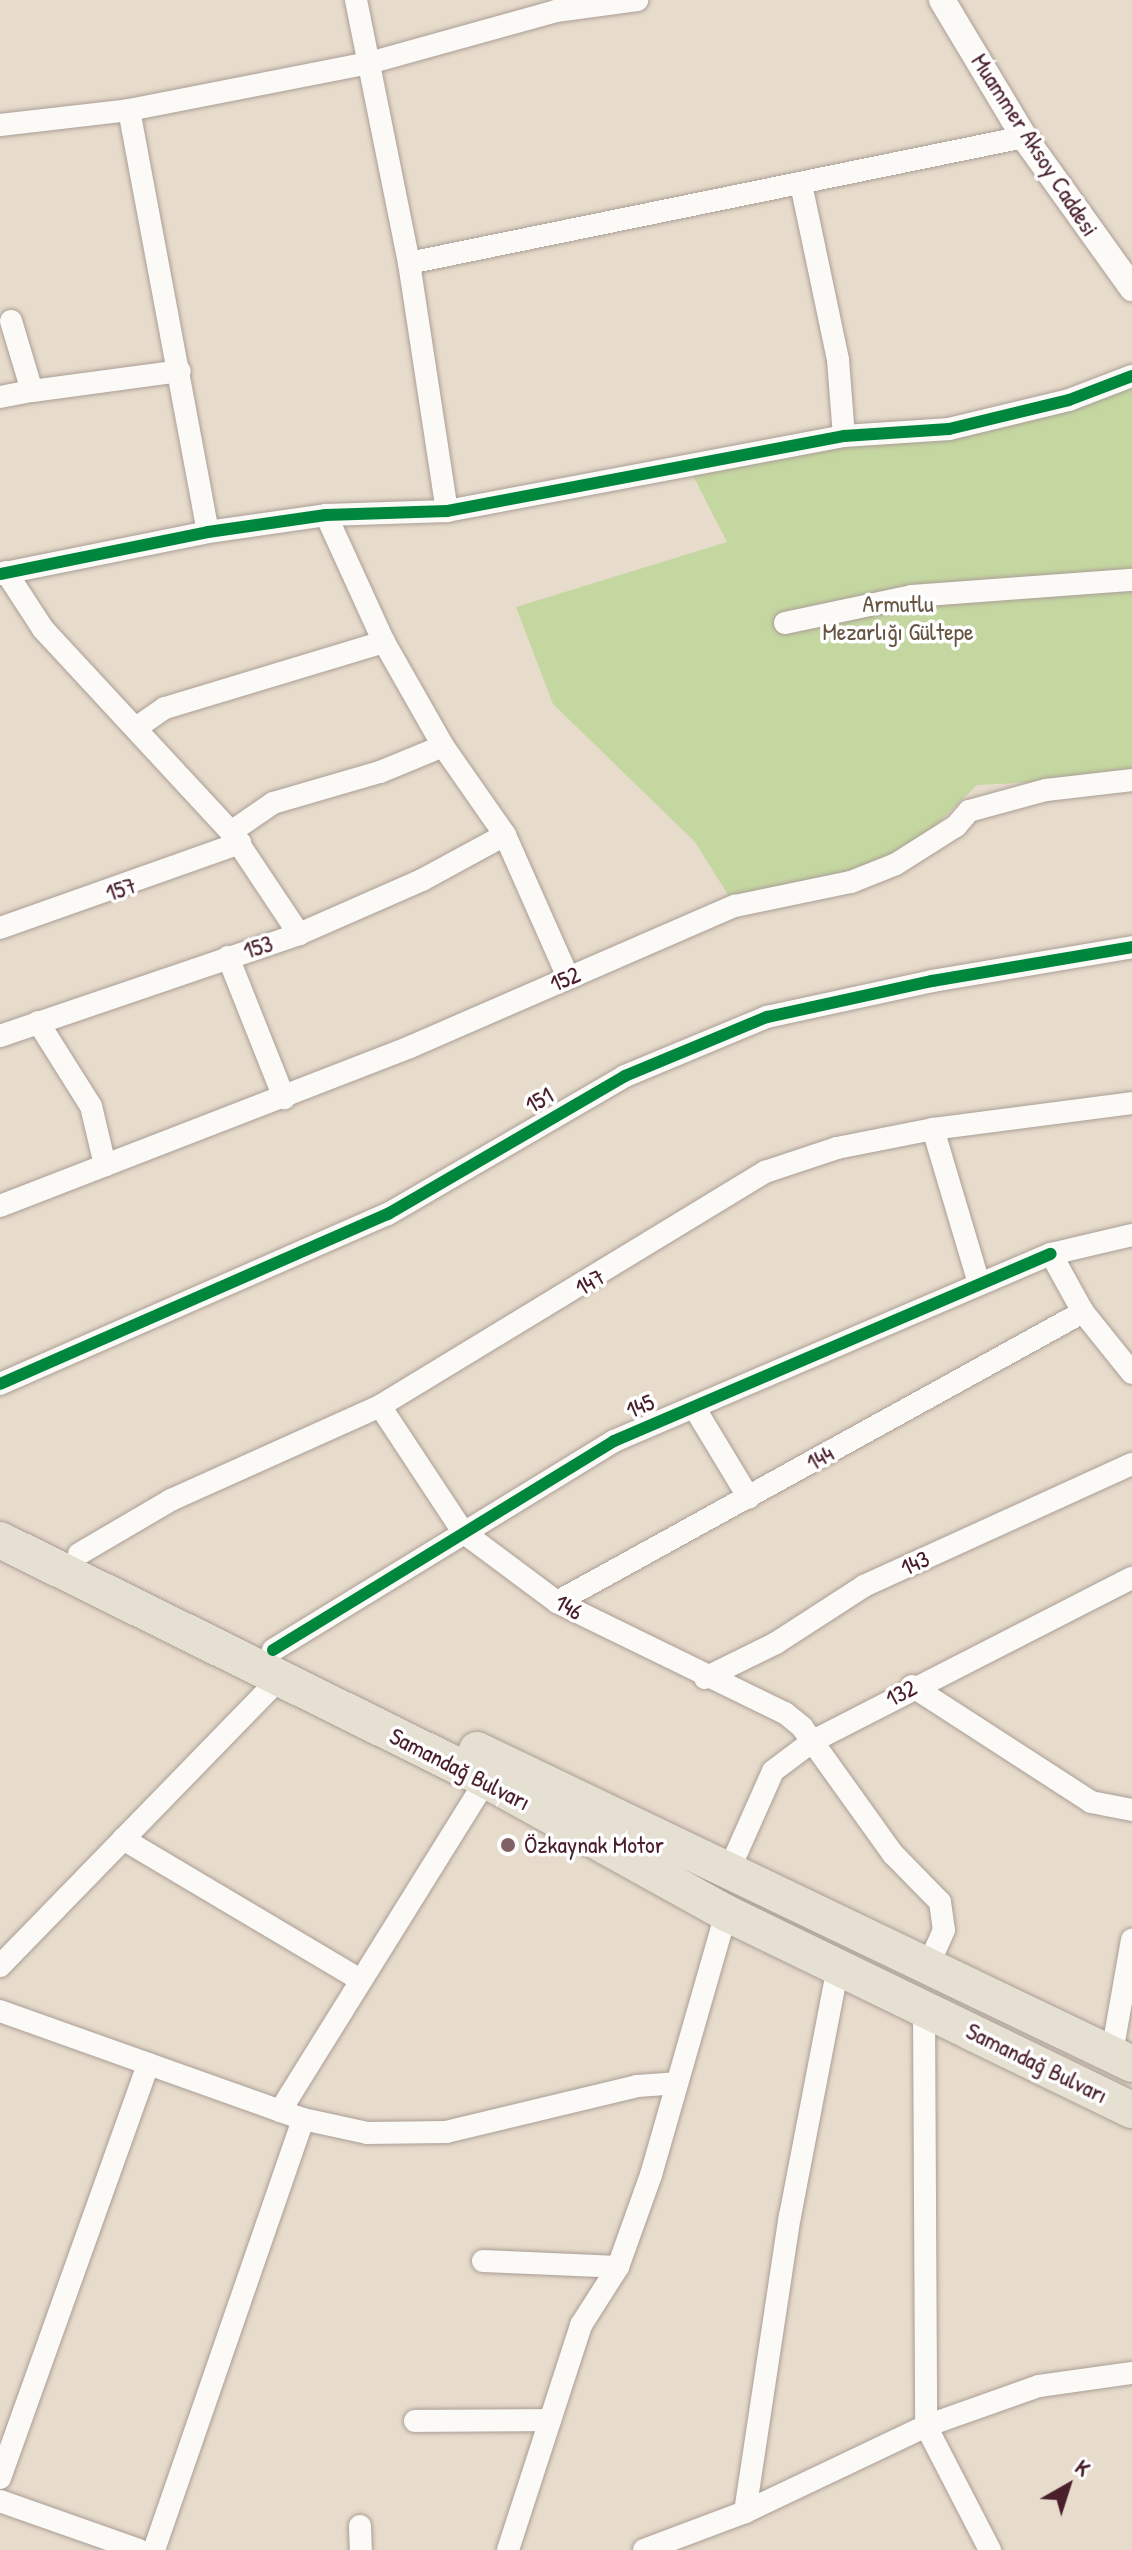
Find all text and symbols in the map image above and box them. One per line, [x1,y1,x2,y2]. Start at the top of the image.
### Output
street label: Muammer Aksoy Caddesi [965,48,1105,242]
park label: Armutlu Mezarlığı Gültepe [822,590,974,646]
street label: 157 [102,870,140,908]
street label: 153 [239,929,277,965]
street label: 152 [545,960,585,998]
street label: 151 [520,1081,558,1119]
street label: 147 [570,1262,610,1302]
street label: 145 [622,1387,658,1425]
street label: 144 [801,1439,839,1477]
street label: 143 [896,1544,934,1582]
street label: 146 [550,1588,588,1626]
street label: 132 [881,1673,921,1713]
street label: Samandağ Bulvarı [385,1721,535,1817]
place label: Özkaynak Motor [524,1831,664,1859]
marker: Özkaynak Motor [499,1836,517,1854]
street label: Samandağ Bulvarı [962,2016,1112,2110]
north arrow [1028,2446,1108,2526]
text: K [1069,2452,1097,2483]

